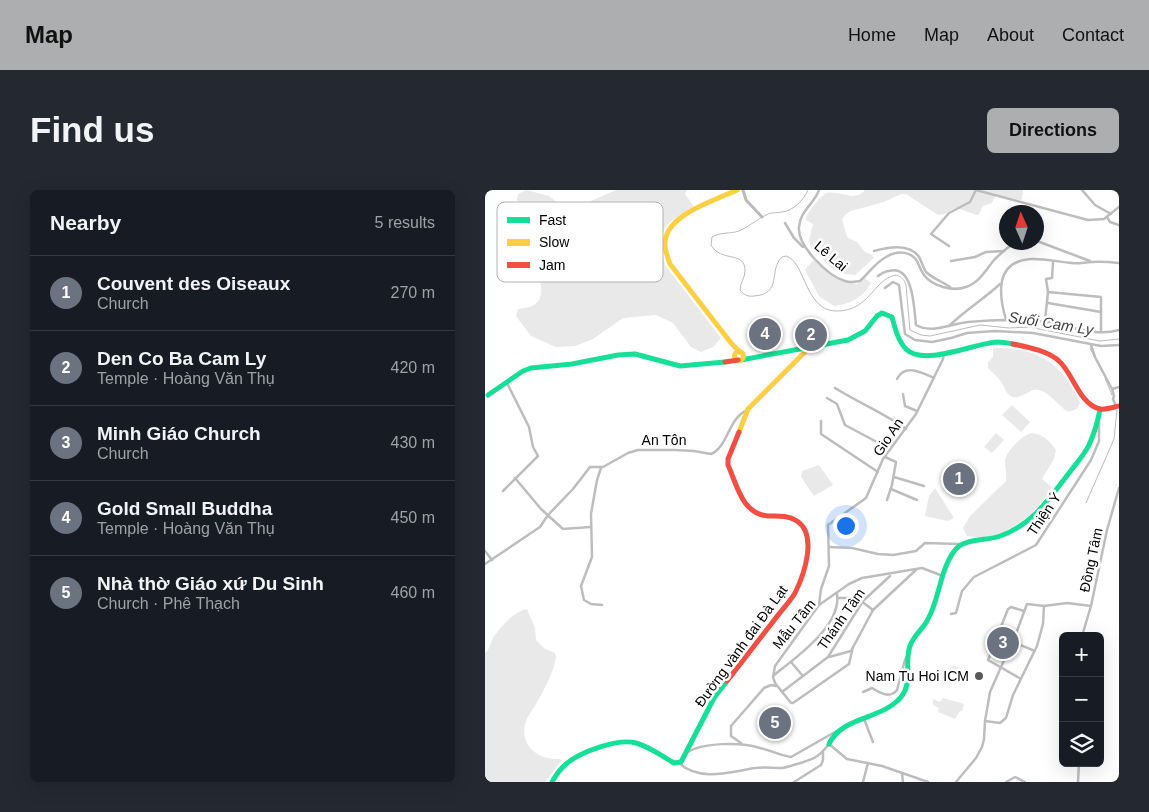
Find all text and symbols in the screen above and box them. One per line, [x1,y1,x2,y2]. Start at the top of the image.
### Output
text: Map [25,21,73,48]
text: Home [848,25,896,45]
text: Map [924,25,959,45]
text: About [987,25,1034,45]
text: Contact [1062,25,1124,45]
button: Directions [987,108,1119,153]
text: Find us [30,110,154,149]
legend [497,202,663,282]
north arrow [999,205,1044,250]
text: Nearby [50,211,121,234]
text: Fast [539,212,566,228]
text: 5 results [375,214,435,231]
text: Slow [539,234,570,250]
street label: Lê Lai [811,238,851,274]
text: Jam [539,257,565,273]
text: Couvent des Oiseaux [97,273,290,294]
text: 1 [62,284,70,301]
text: 270 m [391,284,435,301]
text: Church [97,295,149,312]
water label: Suối Cam Ly [1007,308,1096,338]
pin: 4 [749,315,781,353]
pin: 2 [795,316,827,354]
text: Den Co Ba Cam Ly [97,348,266,369]
text: 2 [62,359,70,376]
text: 420 m [391,359,435,376]
text: Temple · Hoàng Văn Thụ [97,370,275,387]
street label: Gio An [870,415,906,459]
text: Minh Giáo Church [97,423,261,444]
street label: An Tôn [642,432,686,448]
text: 3 [62,434,70,451]
text: 430 m [391,434,435,451]
text: Church [97,445,149,462]
pin: 1 [943,460,975,498]
street label: Thiện Ý [1024,489,1064,538]
text: Gold Small Buddha [97,498,272,519]
text: 4 [62,509,70,526]
text: 450 m [391,509,435,526]
your location [833,513,859,539]
text: Temple · Hoàng Văn Thụ [97,520,275,537]
street label: Đồng Tâm [1076,526,1106,594]
text: Nhà thờ Giáo xứ Du Sinh [97,573,324,594]
street label: Đường vành đai Đà Lạt [692,582,790,710]
text: 5 [62,584,70,601]
text: 460 m [391,584,435,601]
street label: Thánh Tâm [814,585,868,653]
text: Church · Phê Thạch [97,595,240,612]
street label: Mẫu Tâm [769,596,819,652]
pin: 3 [987,624,1019,662]
map controls [1059,632,1104,767]
button: + [1059,632,1104,677]
place label: Nam Tu Hoi ICM [866,668,969,684]
marker: Nam Tu Hoi ICM [973,670,985,682]
button: − [1059,677,1104,722]
pin: 5 [759,704,791,742]
button: layers [1059,722,1104,767]

